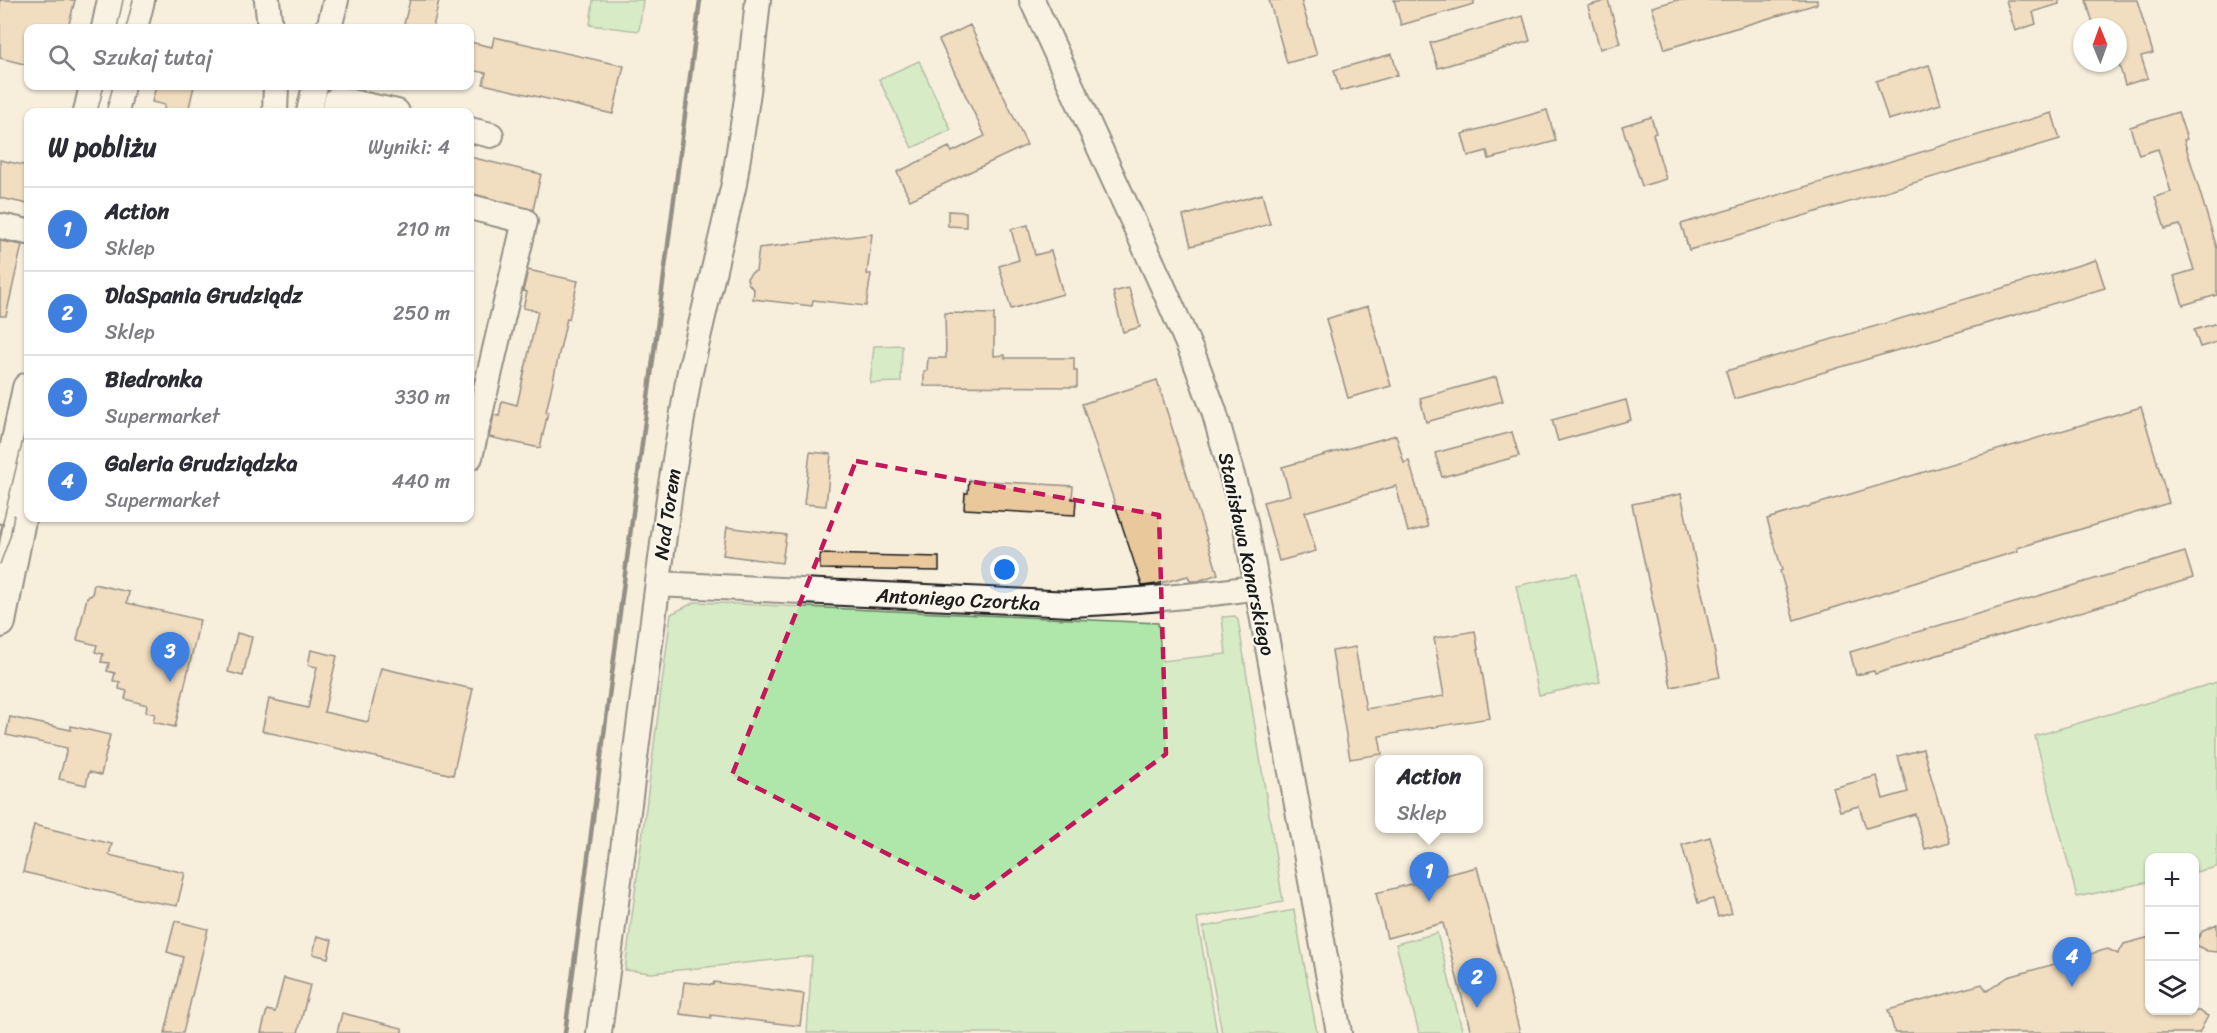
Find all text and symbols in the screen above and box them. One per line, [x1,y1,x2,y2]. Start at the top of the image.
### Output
north arrow [2073,18,2127,72]
search box [24,24,474,90]
text: Szukaj tutaj [93,38,212,77]
icon: search [45,41,78,74]
text: W pobliżu [48,124,157,170]
text: Wyniki: 4 [368,130,450,165]
text: Action [105,192,169,231]
text: 1 [63,212,72,247]
text: 210 m [397,212,450,247]
text: Sklep [105,231,155,266]
text: DlaSpania Grudziądz [105,276,302,315]
text: 2 [62,296,73,331]
text: 250 m [393,296,450,331]
text: Sklep [105,315,155,350]
text: Biedronka [105,360,202,399]
text: 3 [62,380,73,415]
text: 330 m [395,380,450,415]
text: Supermarket [105,399,220,434]
text: Galeria Grudziądzka [105,444,298,483]
street label: Stanisława Konarskiego [1208,449,1285,659]
text: 4 [61,464,74,499]
text: 440 m [392,464,450,499]
street label: Nad Torem [644,466,691,562]
text: Supermarket [105,483,220,518]
your location [990,555,1019,584]
street label: Antoniego Czortka [874,578,1041,621]
pin: 3 [150,632,190,682]
popup [1375,755,1483,833]
text: Action [1397,757,1461,796]
text: Sklep [1397,796,1447,831]
pin: 1 [1410,852,1448,902]
map controls [2145,853,2199,1015]
button: + [2145,853,2199,907]
button: − [2145,907,2199,961]
pin: 4 [2052,938,2092,987]
pin: 2 [1458,958,1496,1008]
button: layers [2145,961,2199,1015]

